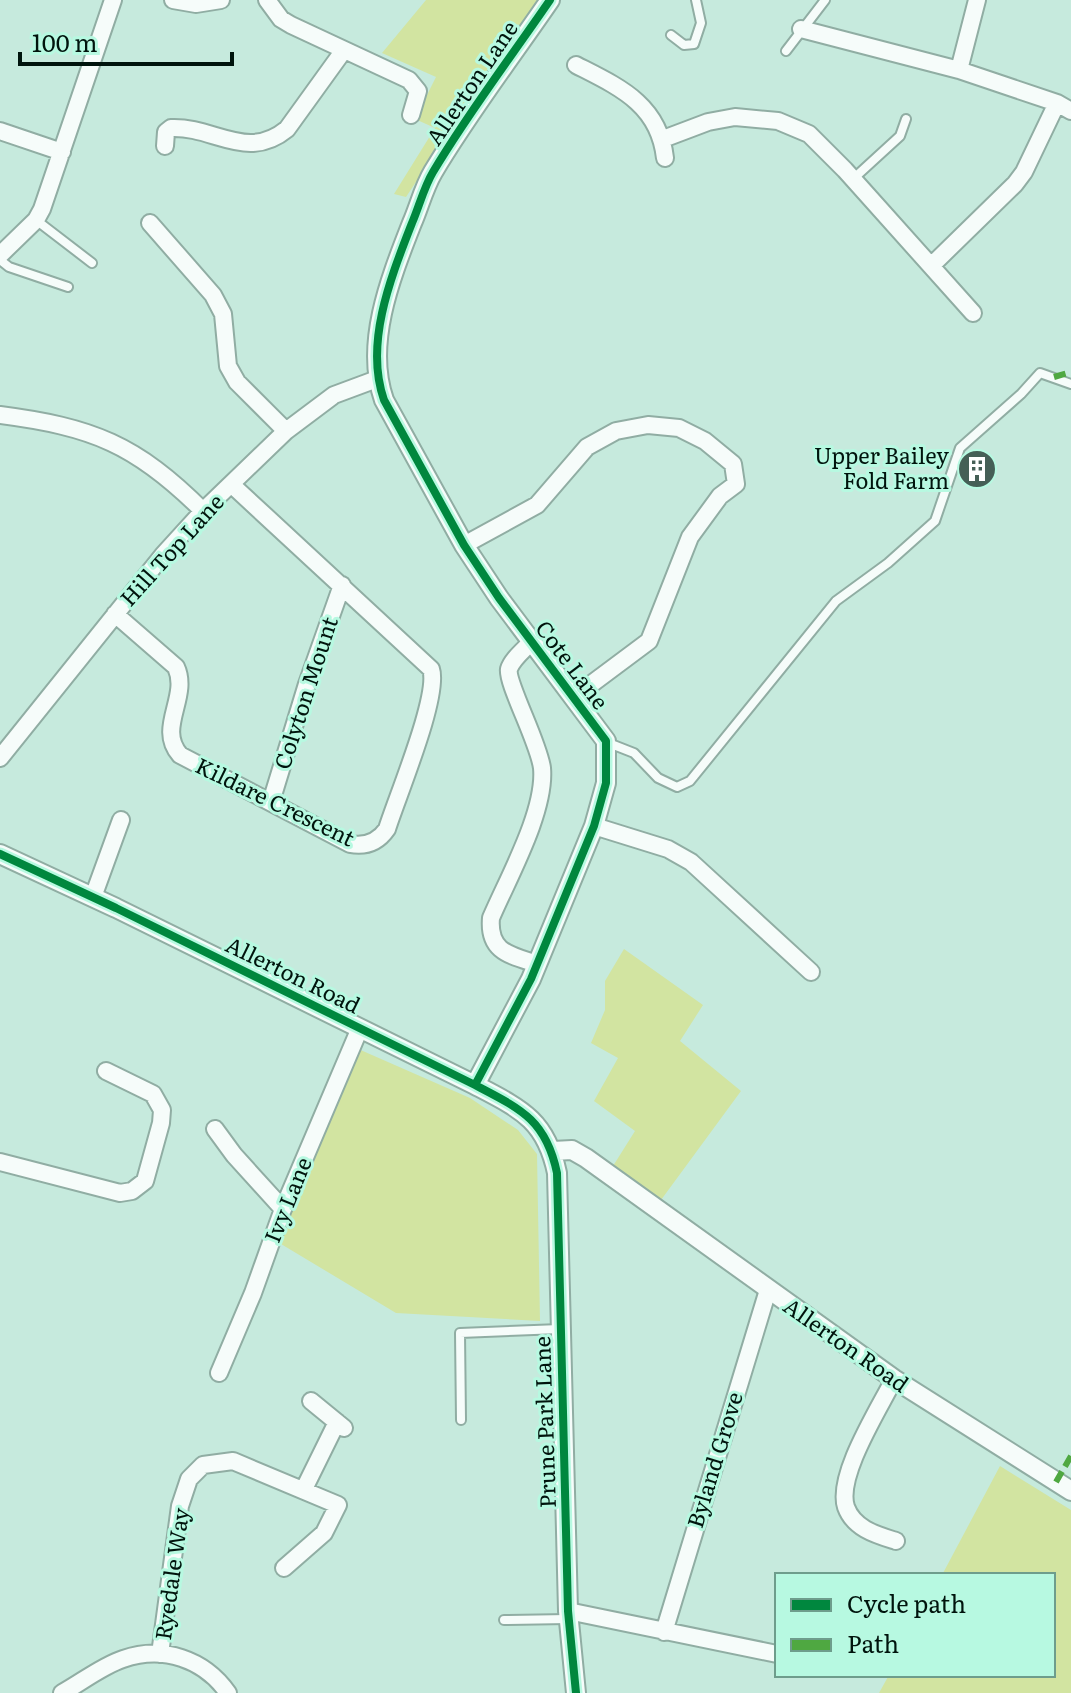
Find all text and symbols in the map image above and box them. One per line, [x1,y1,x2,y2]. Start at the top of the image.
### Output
street label: Allerton Lane [417,13,525,151]
scale bar [20,16,232,66]
text: 100 m [32,24,98,59]
place label: Upper Bailey Fold Farm [814,438,949,496]
building icon: Upper Bailey Fold Farm [956,448,998,490]
street label: Hill Top Lane [111,485,231,613]
street label: Colyton Mount [264,612,345,773]
street label: Cote Lane [529,613,618,716]
street label: Kildare Crescent [190,748,361,854]
street label: Allerton Road [221,927,367,1021]
street label: Ivy Lane [255,1152,319,1247]
street label: Allerton Road [778,1288,916,1399]
street label: Prune Park Lane [524,1336,563,1509]
street label: Byland Grove [677,1388,750,1532]
street label: Ryedale Way [145,1505,196,1642]
legend [775,1573,1055,1677]
text: Cycle path [847,1585,966,1620]
text: Path [847,1625,899,1660]

